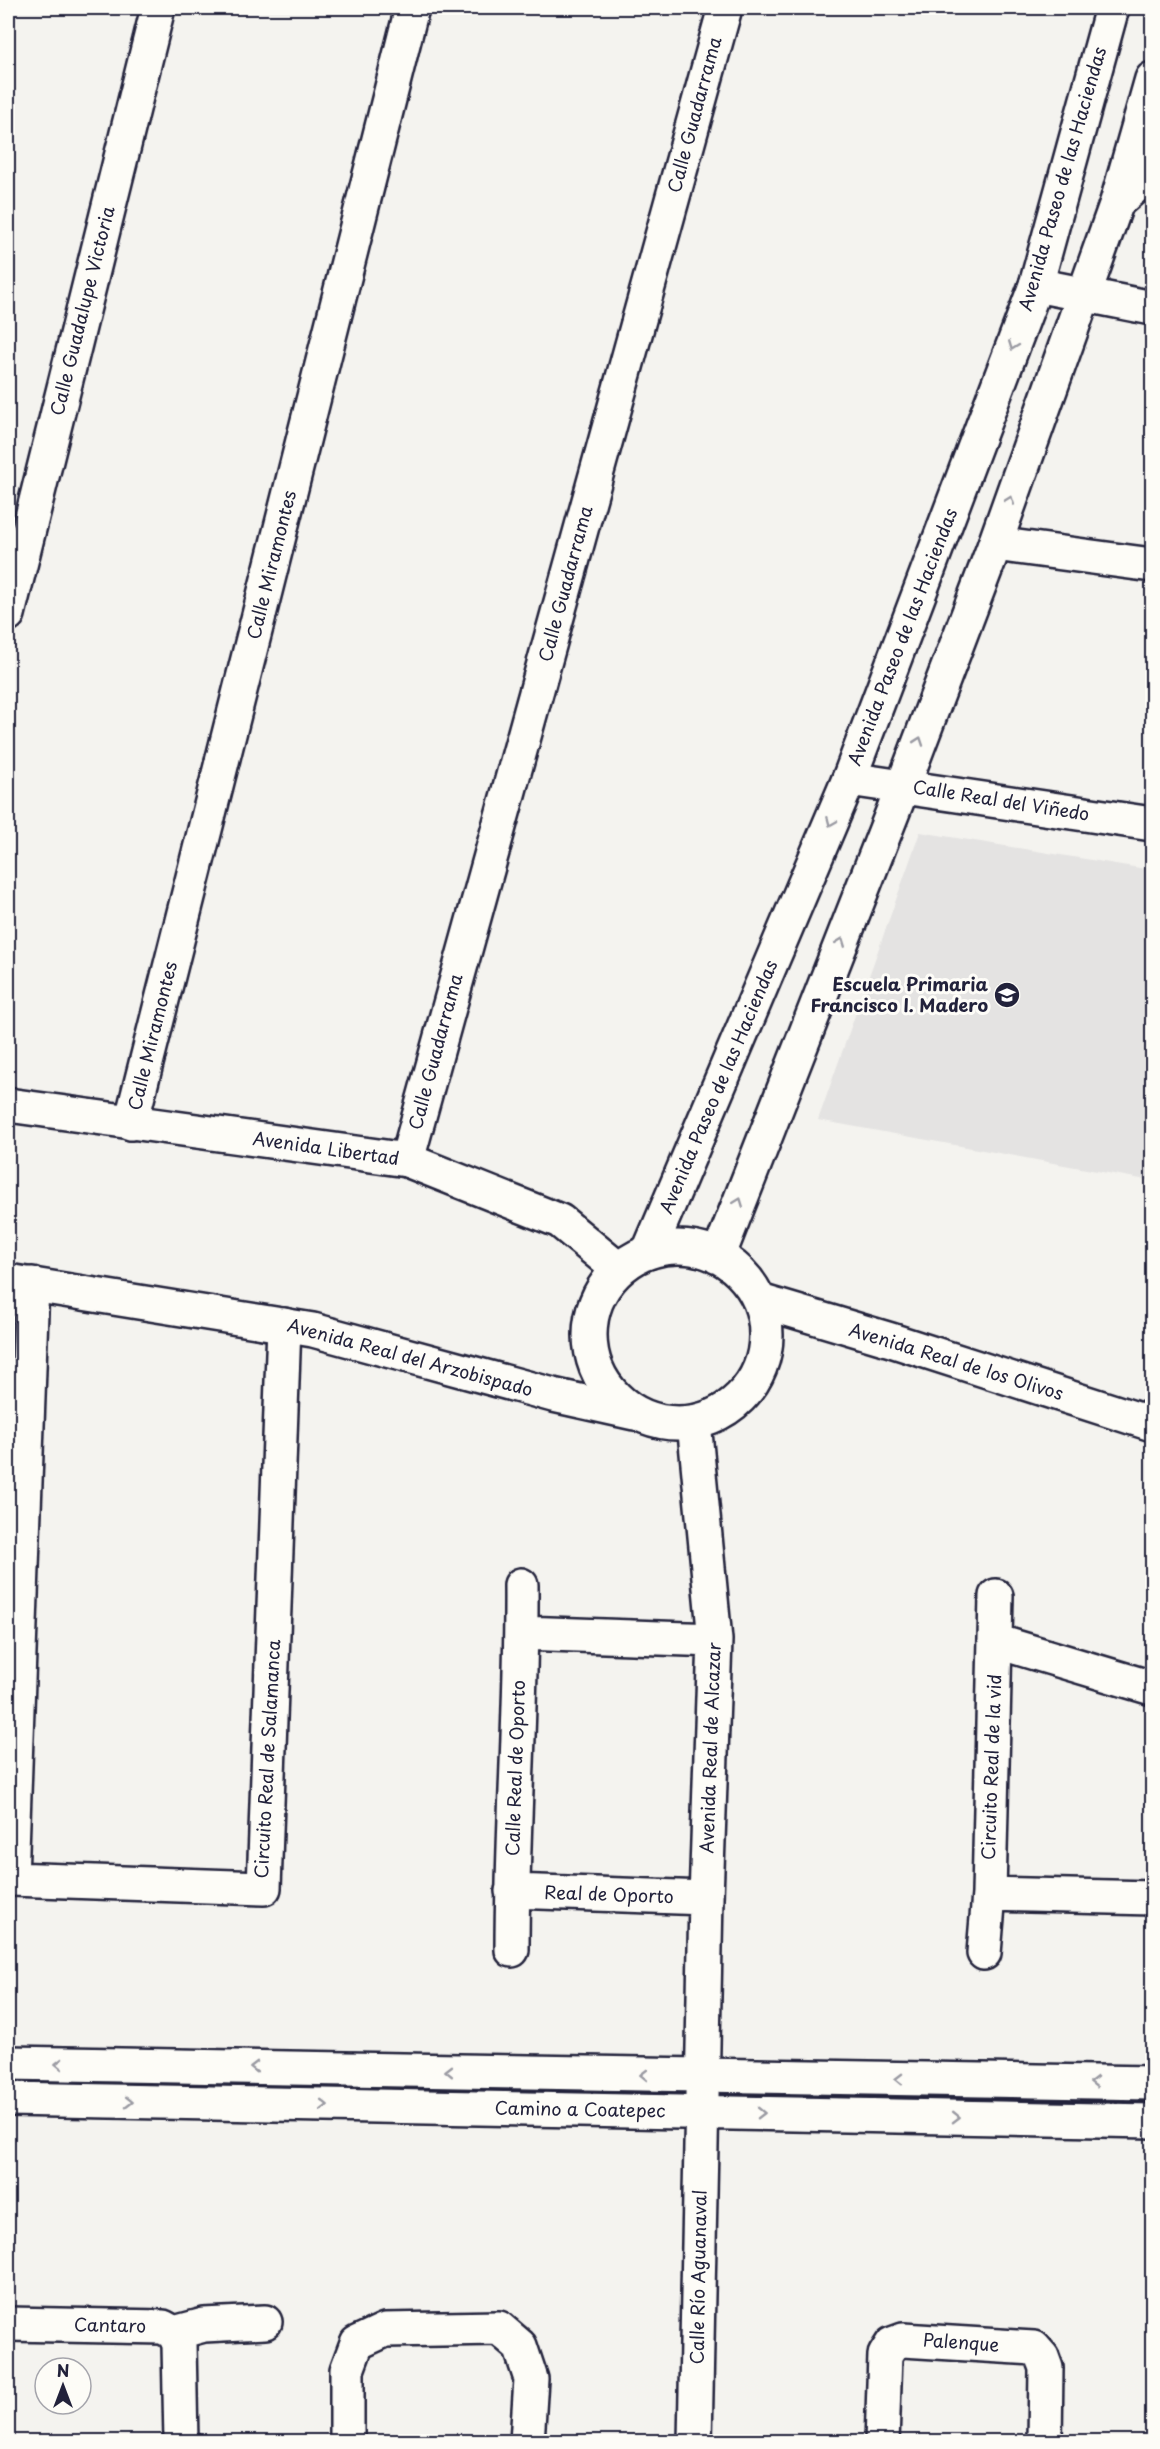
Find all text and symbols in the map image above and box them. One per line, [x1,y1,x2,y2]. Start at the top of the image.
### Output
street label: Calle Guadarrama [660,34,727,196]
street label: Avenida Paseo de las Haciendas [1011,43,1112,314]
street label: Calle Guadalupe Victoria [42,203,121,418]
one-way arrow [1008,339,1020,350]
street label: Calle Miramontes [239,487,302,642]
one-way arrow [1003,495,1016,506]
street label: Calle Guadarrama [531,503,598,665]
street label: Avenida Paseo de las Haciendas [840,504,963,769]
one-way arrow [911,736,924,747]
street label: Calle Real del Viñedo [911,772,1091,827]
one-way arrow [826,816,838,827]
one-way arrow [834,938,847,948]
street label: Avenida Paseo de las Haciendas [652,955,784,1218]
street label: Calle Miramontes [120,958,183,1113]
place label: Escuela Primaria Francisco I. Madero [810,970,988,1018]
street label: Calle Guadarrama [401,971,468,1133]
school or university icon: Escuela Primaria Francisco I. Madero [992,980,1022,1010]
street label: Avenida Libertad [251,1124,401,1171]
one-way arrow [732,1197,745,1208]
street label: Avenida Real del Arzobispado [285,1311,536,1402]
street label: Avenida Real de los Olivos [846,1315,1067,1406]
street label: Circuito Real de Salamanca [247,1638,286,1879]
street label: Avenida Real de Alcazar [692,1641,727,1854]
street label: Circuito Real de la vid [974,1673,1007,1860]
street label: Calle Real de Oporto [498,1680,531,1856]
street label: Real de Oporto [544,1878,674,1909]
one-way arrow [55,2057,64,2070]
one-way arrow [250,2061,259,2073]
one-way arrow [445,2065,454,2077]
one-way arrow [640,2068,649,2081]
one-way arrow [895,2073,904,2085]
one-way arrow [1090,2076,1099,2089]
street label: Camino a Coatepec [494,2094,666,2123]
one-way arrow [124,2096,133,2108]
one-way arrow [319,2099,328,2111]
one-way arrow [757,2107,766,2119]
one-way arrow [952,2111,961,2123]
street label: Calle Río Aguanaval [682,2189,713,2365]
street label: Cantaro [74,2310,146,2339]
street label: Palenque [922,2325,1000,2358]
north arrow [33,2356,93,2416]
text: N [57,2358,69,2382]

